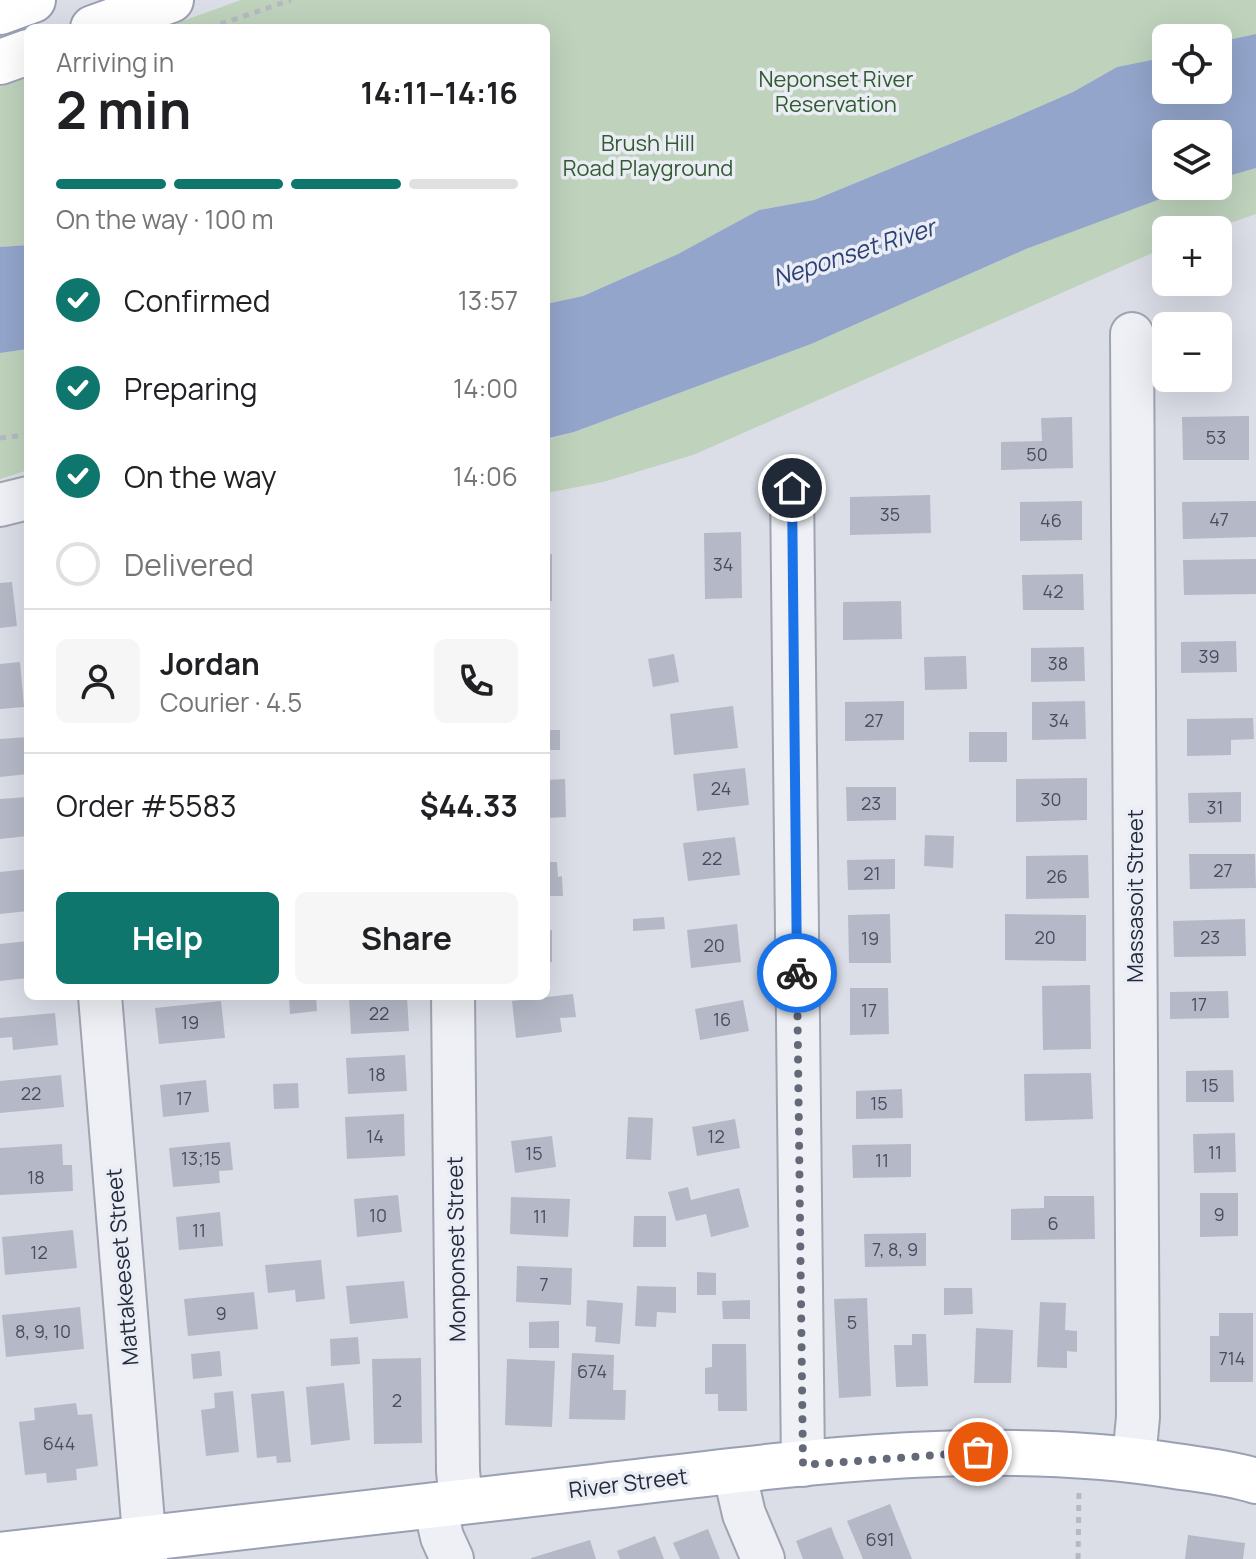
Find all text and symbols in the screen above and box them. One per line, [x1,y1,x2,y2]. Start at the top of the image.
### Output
map controls [1152,24,1232,392]
button: locate [1152,24,1232,104]
text: Arriving in [56,44,174,80]
park label: Neponset River Reservation [759,64,913,119]
text: 14:11–14:16 [361,72,518,113]
text: 2 min [56,74,191,145]
button: layers [1152,120,1232,200]
park label: Brush Hill Road Playground [563,128,733,183]
text: On the way · 100 m [56,201,274,237]
water label: Neponset River [768,209,942,293]
button: + [1152,216,1232,296]
icon: check [56,278,100,322]
text: Confirmed [124,280,271,321]
text: 13:57 [458,282,518,318]
button: − [1152,312,1232,392]
icon: check [56,366,100,410]
text: Preparing [124,368,258,409]
text: 14:00 [453,370,518,406]
house number: 53 [1206,425,1226,449]
house number: 50 [1026,442,1048,466]
icon: check [56,454,100,498]
pin [758,454,826,522]
text: On the way [124,456,277,497]
text: 14:06 [453,458,518,494]
icon: home [770,466,814,510]
house number: 35 [880,502,900,526]
house number: 47 [1209,507,1229,531]
house number: 46 [1040,508,1062,532]
text: Delivered [124,544,254,585]
house number: 34 [713,552,733,576]
house number: 42 [1043,579,1063,603]
button: person [56,639,140,723]
button: phone [434,639,518,723]
text: Jordan [160,643,260,684]
house number: 39 [1198,644,1220,668]
house number: 38 [1048,651,1068,675]
text: Courier · 4.5 [160,684,302,720]
house number: 27 [864,708,884,732]
house number: 34 [1049,708,1069,732]
house number: 24 [711,776,731,800]
text: Order #5583 [56,785,237,826]
text: $44.33 [420,785,518,826]
house number: 30 [1041,787,1061,811]
house number: 23 [861,791,881,815]
house number: 31 [1207,795,1223,819]
street label: Massasoit Street [1120,809,1150,983]
house number: 22 [702,846,722,870]
house number: 27 [1213,858,1233,882]
house number: 21 [863,861,881,885]
house number: 26 [1046,864,1068,888]
button: Help [56,892,279,984]
button: Share [295,892,518,984]
house number: 20 [1034,925,1056,949]
house number: 23 [1200,925,1220,949]
house number: 19 [861,926,879,950]
house number: 20 [703,933,725,957]
courier [757,933,837,1013]
icon: bike [775,951,819,995]
house number: 17 [1191,992,1207,1016]
house number: 17 [861,998,877,1022]
house number: 22 [369,1001,389,1025]
house number: 16 [713,1007,731,1031]
house number: 19 [181,1010,199,1034]
house number: 18 [368,1062,386,1086]
house number: 15 [1201,1073,1219,1097]
house number: 22 [21,1081,41,1105]
house number: 17 [176,1086,192,1110]
house number: 15 [870,1091,888,1115]
house number: 14 [366,1124,384,1148]
house number: 12 [707,1124,725,1148]
house number: 11 [1208,1140,1222,1164]
house number: 15 [525,1141,543,1165]
house number: 13;15 [181,1146,221,1170]
house number: 11 [875,1148,889,1172]
street label: Monponset Street [439,1156,473,1342]
house number: 18 [27,1165,45,1189]
street label: Mattakeeset Street [98,1167,146,1367]
house number: 9 [1213,1202,1225,1226]
house number: 10 [369,1203,387,1227]
house number: 11 [533,1204,547,1228]
house number: 6 [1047,1211,1059,1235]
house number: 11 [192,1218,206,1242]
house number: 7, 8, 9 [872,1237,918,1261]
house number: 12 [30,1240,48,1264]
house number: 7 [539,1272,549,1296]
house number: 9 [215,1301,227,1325]
house number: 5 [847,1310,857,1334]
house number: 8, 9, 10 [15,1319,71,1343]
house number: 714 [1219,1346,1245,1370]
house number: 674 [577,1359,607,1383]
house number: 2 [392,1388,402,1412]
pin [944,1418,1012,1486]
icon: bag [956,1430,1000,1474]
house number: 644 [43,1431,75,1455]
street label: River Street [567,1461,689,1505]
house number: 691 [865,1527,895,1551]

